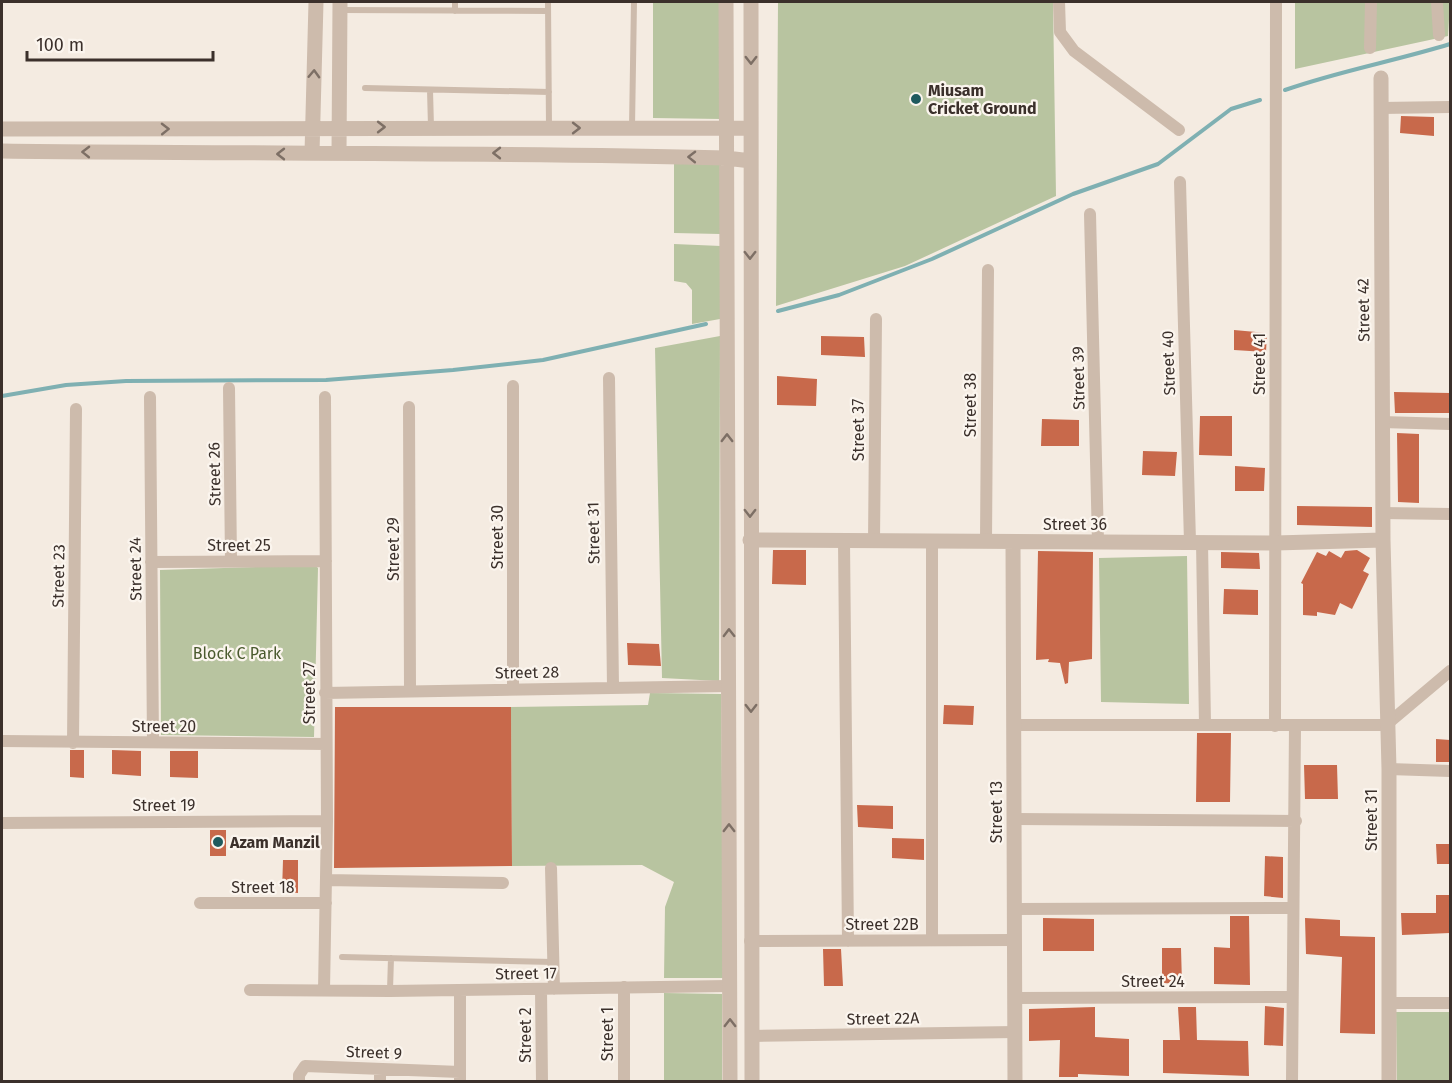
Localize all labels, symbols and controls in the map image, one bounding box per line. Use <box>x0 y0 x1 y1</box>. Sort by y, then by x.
scale bar <box>27 24 213 62</box>
text: 100 m <box>36 34 84 56</box>
one-way arrow <box>745 55 757 64</box>
one-way arrow <box>308 70 321 79</box>
place label: Miusam Cricket Ground <box>928 81 1037 118</box>
marker: Miusam Cricket Ground <box>909 92 923 106</box>
one-way arrow <box>376 121 385 133</box>
one-way arrow <box>571 122 580 134</box>
one-way arrow <box>160 123 169 135</box>
one-way arrow <box>82 146 91 158</box>
one-way arrow <box>493 147 502 159</box>
one-way arrow <box>277 148 286 160</box>
one-way arrow <box>688 151 697 163</box>
one-way arrow <box>744 250 756 259</box>
street label: Street 42 <box>1353 278 1374 342</box>
street label: Street 40 <box>1158 330 1179 396</box>
street label: Street 41 <box>1250 333 1269 395</box>
street label: Street 39 <box>1068 346 1089 410</box>
street label: Street 38 <box>961 373 980 437</box>
street label: Street 37 <box>849 399 868 461</box>
one-way arrow <box>721 434 733 443</box>
street label: Street 26 <box>204 442 225 506</box>
street label: Street 31 <box>583 502 604 564</box>
street label: Street 30 <box>488 505 507 569</box>
one-way arrow <box>744 508 756 517</box>
street label: Street 36 <box>1043 515 1107 534</box>
street label: Street 29 <box>384 517 403 581</box>
street label: Street 25 <box>207 536 271 555</box>
street label: Street 24 <box>125 537 146 601</box>
street label: Street 23 <box>48 544 69 608</box>
one-way arrow <box>723 629 735 638</box>
park label: Block C Park <box>193 644 282 663</box>
street label: Street 27 <box>300 662 319 724</box>
street label: Street 28 <box>495 662 560 683</box>
one-way arrow <box>745 703 757 712</box>
street label: Street 20 <box>132 717 196 736</box>
street label: Street 13 <box>987 781 1006 843</box>
street label: Street 31 <box>1362 789 1381 851</box>
street label: Street 19 <box>133 796 195 815</box>
one-way arrow <box>723 824 735 833</box>
place label: Azam Manzil <box>229 833 320 852</box>
marker: Azam Manzil <box>211 835 225 849</box>
street label: Street 18 <box>231 878 295 897</box>
street label: Street 22B <box>845 915 919 934</box>
street label: Street 17 <box>495 963 557 984</box>
street label: Street 24 <box>1121 972 1185 991</box>
street label: Street 2 <box>516 1007 535 1063</box>
street label: Street 1 <box>598 1007 617 1061</box>
street label: Street 22A <box>847 1008 920 1029</box>
one-way arrow <box>724 1019 736 1028</box>
street label: Street 9 <box>346 1042 402 1063</box>

